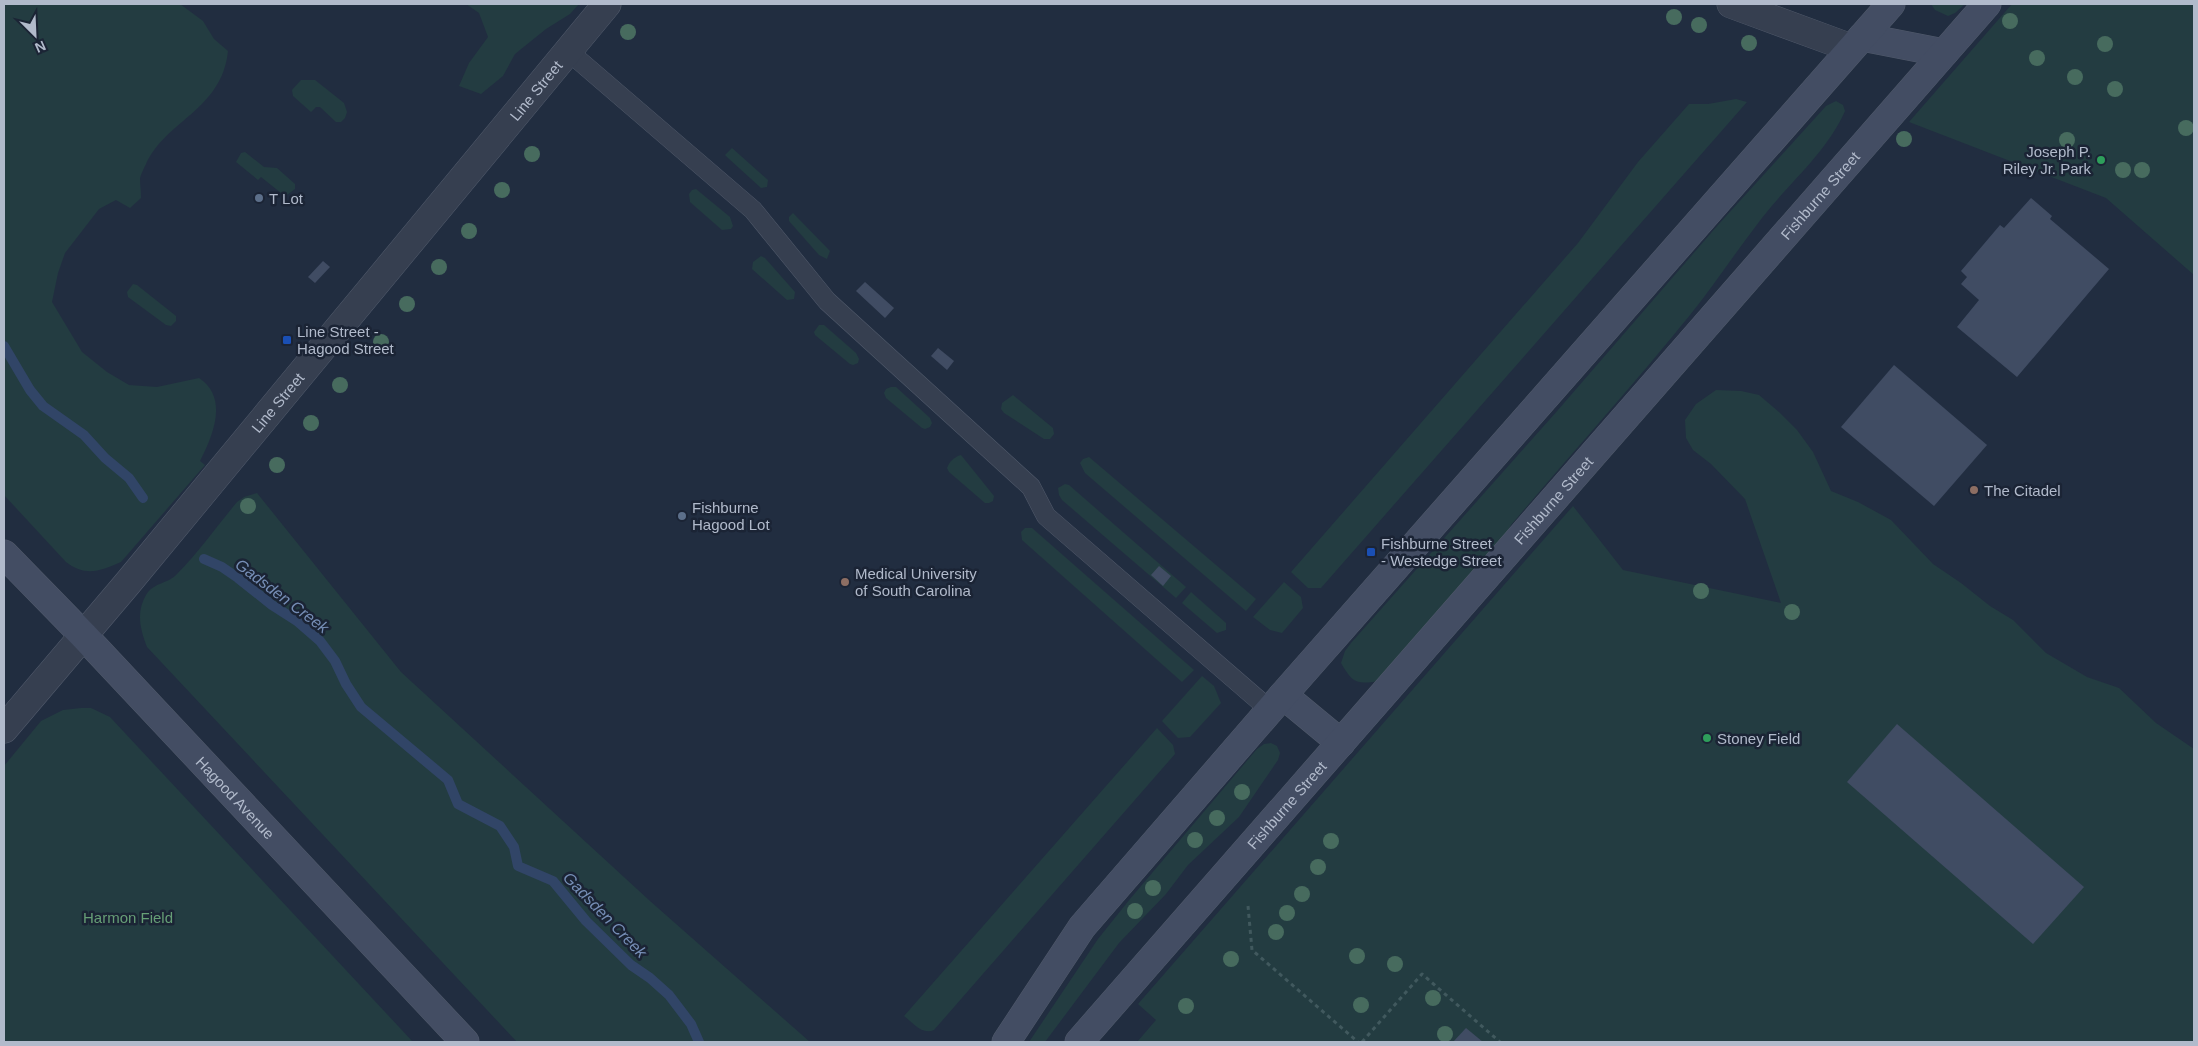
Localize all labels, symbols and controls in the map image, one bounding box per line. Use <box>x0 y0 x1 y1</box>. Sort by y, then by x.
north arrow <box>10 10 60 60</box>
text: N <box>32 38 48 56</box>
street label: Line Street <box>506 56 566 124</box>
place label: Joseph P. Riley Jr. Park <box>2003 143 2091 177</box>
street label: Fishburne Street <box>1777 147 1863 243</box>
marker: Joseph P. Riley Jr. Park <box>2095 154 2107 166</box>
place label: T Lot <box>269 190 304 207</box>
marker: T Lot <box>253 192 265 204</box>
place label: Line Street - Hagood Street <box>297 323 395 357</box>
marker: Line Street - Hagood Street <box>281 334 293 346</box>
street label: Line Street <box>248 368 308 436</box>
street label: Fishburne Street <box>1510 452 1597 547</box>
place label: The Citadel <box>1984 482 2061 499</box>
marker: The Citadel <box>1968 484 1980 496</box>
place label: Fishburne Hagood Lot <box>692 499 770 533</box>
marker: Fishburne Hagood Lot <box>676 510 688 522</box>
place label: Fishburne Street - Westedge Street <box>1381 535 1502 569</box>
marker: Fishburne Street - Westedge Street <box>1365 546 1377 558</box>
water label: Gadsden Creek <box>232 555 333 637</box>
place label: Medical University of South Carolina <box>855 565 977 599</box>
marker: Medical University of South Carolina <box>839 576 851 588</box>
place label: Stoney Field <box>1717 730 1800 747</box>
marker: Stoney Field <box>1701 732 1713 744</box>
street label: Hagood Avenue <box>193 753 278 842</box>
street label: Fishburne Street <box>1243 757 1330 852</box>
water label: Gadsden Creek <box>560 869 651 962</box>
park label: Harmon Field <box>83 909 173 926</box>

